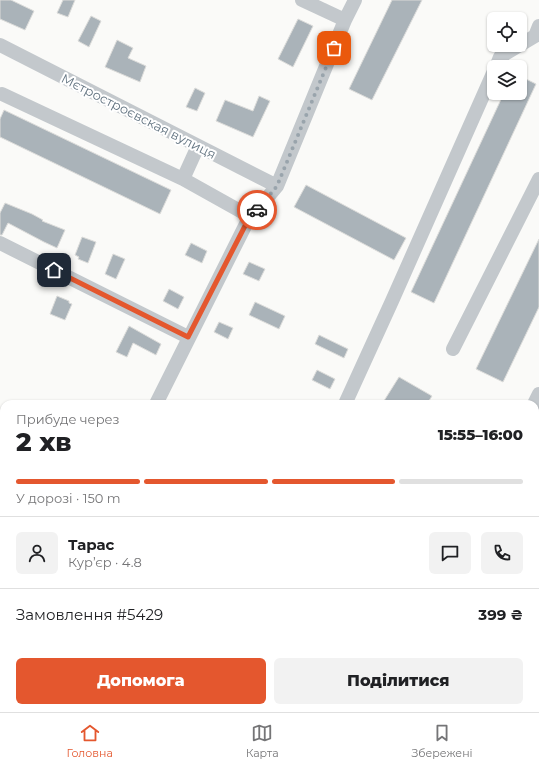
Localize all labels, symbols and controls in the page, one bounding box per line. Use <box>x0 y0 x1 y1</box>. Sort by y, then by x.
map controls <box>487 12 527 100</box>
button: locate <box>487 12 527 52</box>
pin <box>317 31 351 65</box>
icon: bag <box>323 37 345 59</box>
button: layers <box>487 60 527 100</box>
street label: Мєтростроєвская вулиця <box>59 70 219 162</box>
courier <box>237 190 277 230</box>
icon: car <box>246 199 268 221</box>
pin <box>37 253 71 287</box>
icon: home <box>43 259 65 281</box>
text: Прибуде через <box>16 411 120 427</box>
text: 15:55–16:00 <box>438 425 523 444</box>
text: 2 хв <box>16 426 72 458</box>
text: У дорозі · 150 m <box>16 490 121 506</box>
button: person <box>16 532 58 574</box>
button: chat <box>429 532 471 574</box>
button: phone <box>481 532 523 574</box>
text: Тарас <box>68 535 114 554</box>
text: Кур’єр · 4.8 <box>68 554 142 570</box>
text: Замовлення #5429 <box>16 605 163 624</box>
text: 399 ₴ <box>478 605 523 624</box>
button: Допомога <box>16 658 266 704</box>
button: Поділитися <box>274 658 523 704</box>
tab: Головна <box>66 722 113 760</box>
tab: Карта <box>246 722 279 760</box>
tab: Збережені <box>411 722 473 760</box>

